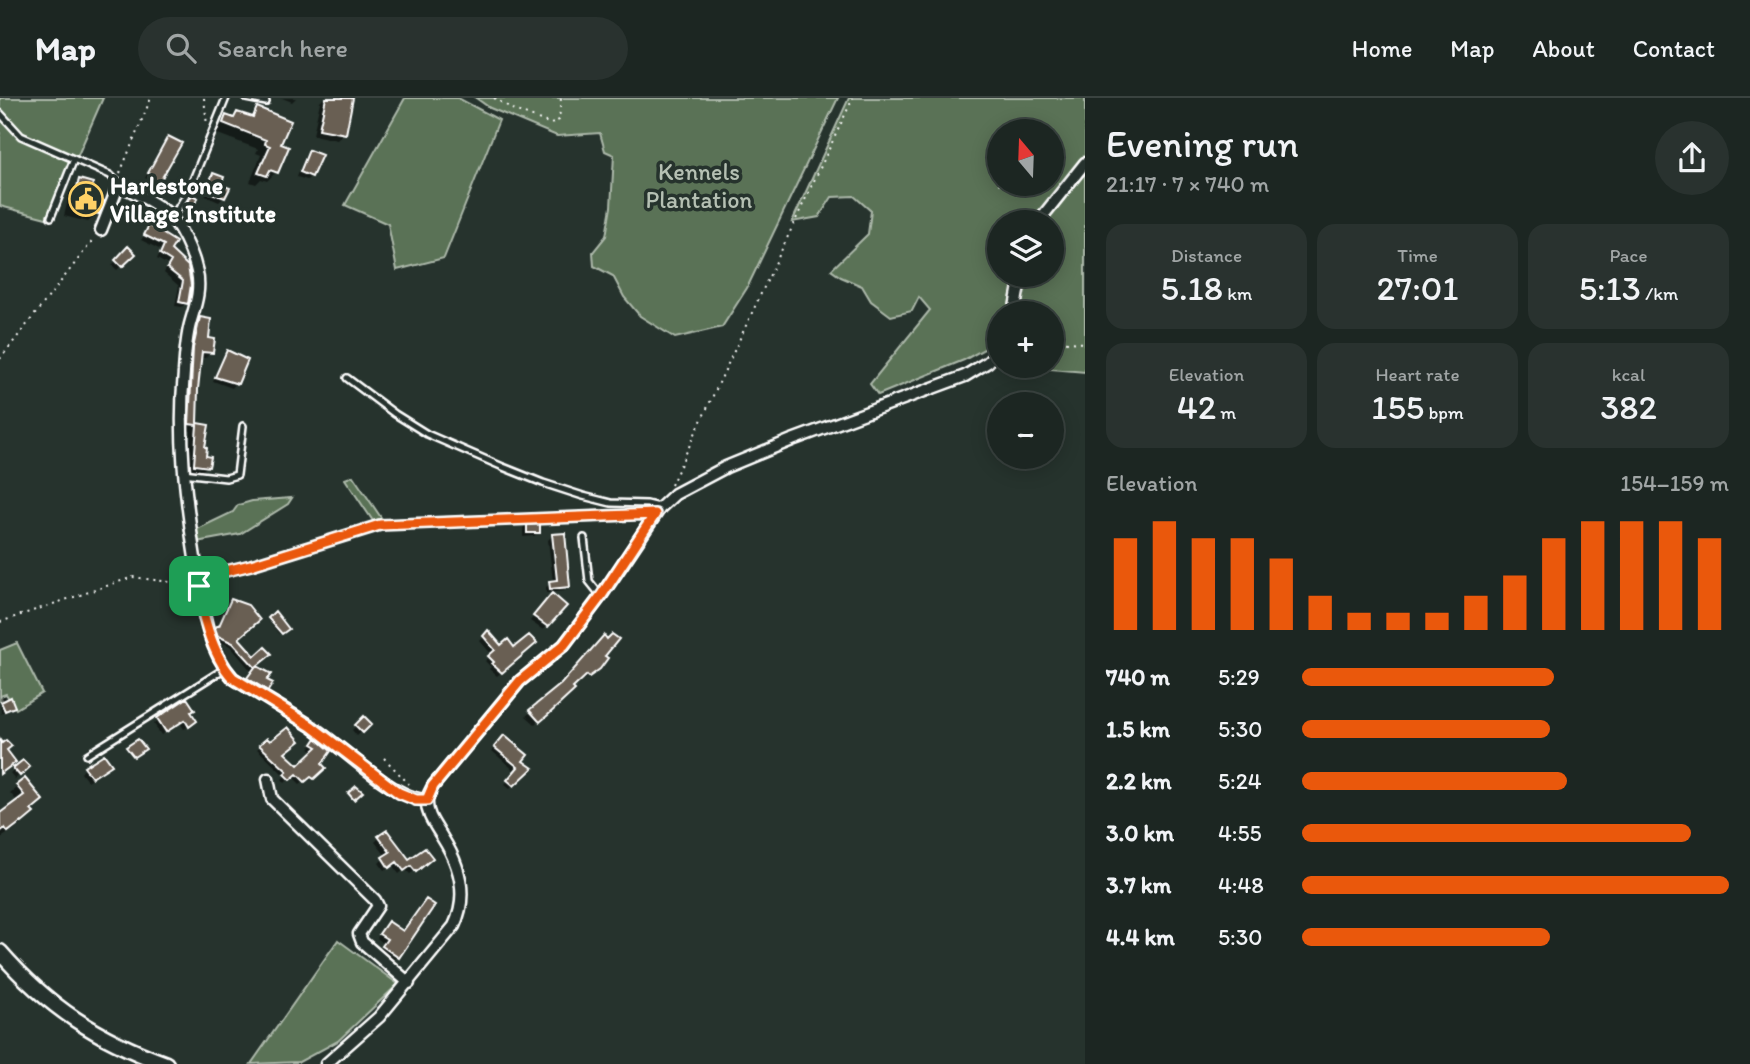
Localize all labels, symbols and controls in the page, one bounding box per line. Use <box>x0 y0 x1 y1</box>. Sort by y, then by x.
search box <box>138 17 628 80</box>
text: Map <box>35 29 96 68</box>
icon: search <box>162 29 200 67</box>
text: Search here <box>218 32 348 64</box>
text: Home <box>1352 34 1412 63</box>
text: Map <box>1450 34 1494 63</box>
text: About <box>1532 34 1595 63</box>
text: Contact <box>1633 34 1715 63</box>
north arrow <box>987 119 1064 196</box>
map controls <box>987 119 1064 469</box>
text: Evening run <box>1106 121 1299 167</box>
button: share <box>1655 121 1729 195</box>
park label: Kennels Plantation <box>646 157 753 214</box>
text: 21:17 · 7 × 740 m <box>1106 170 1269 198</box>
place label: Harlestone Village Institute <box>110 171 276 229</box>
public building icon: Harlestone Village Institute <box>67 180 105 218</box>
button: layers <box>987 210 1064 287</box>
text: Distance <box>1171 244 1242 267</box>
text: Time <box>1397 244 1438 267</box>
text: Pace <box>1609 244 1648 267</box>
text: 5.18 <box>1161 267 1223 309</box>
text: 27:01 <box>1376 267 1459 309</box>
text: 5:13 <box>1579 267 1641 309</box>
text: km <box>1223 282 1252 305</box>
text: /km <box>1641 282 1678 305</box>
button: + <box>987 301 1064 378</box>
text: Elevation <box>1169 363 1244 386</box>
text: Heart rate <box>1375 363 1460 386</box>
text: kcal <box>1612 363 1645 386</box>
text: 42 <box>1177 386 1216 428</box>
text: 155 <box>1371 386 1424 428</box>
text: 382 <box>1600 386 1657 428</box>
button: − <box>987 392 1064 469</box>
text: m <box>1216 401 1236 424</box>
text: bpm <box>1424 401 1464 424</box>
text: Elevation <box>1106 469 1197 497</box>
text: 154–159 m <box>1620 469 1729 497</box>
pin <box>169 556 229 616</box>
icon: arrive <box>180 567 218 605</box>
text: 740 m <box>1106 663 1170 691</box>
text: 5:29 <box>1218 663 1260 691</box>
text: 1.5 km <box>1106 715 1170 743</box>
text: 5:30 <box>1218 715 1262 743</box>
text: 2.2 km <box>1106 767 1171 795</box>
text: 5:24 <box>1218 767 1262 795</box>
text: 3.0 km <box>1106 819 1174 847</box>
text: 4:55 <box>1218 819 1262 847</box>
text: 3.7 km <box>1106 871 1171 899</box>
text: 4:48 <box>1218 871 1264 899</box>
text: 4.4 km <box>1106 923 1175 951</box>
text: 5:30 <box>1218 923 1262 951</box>

